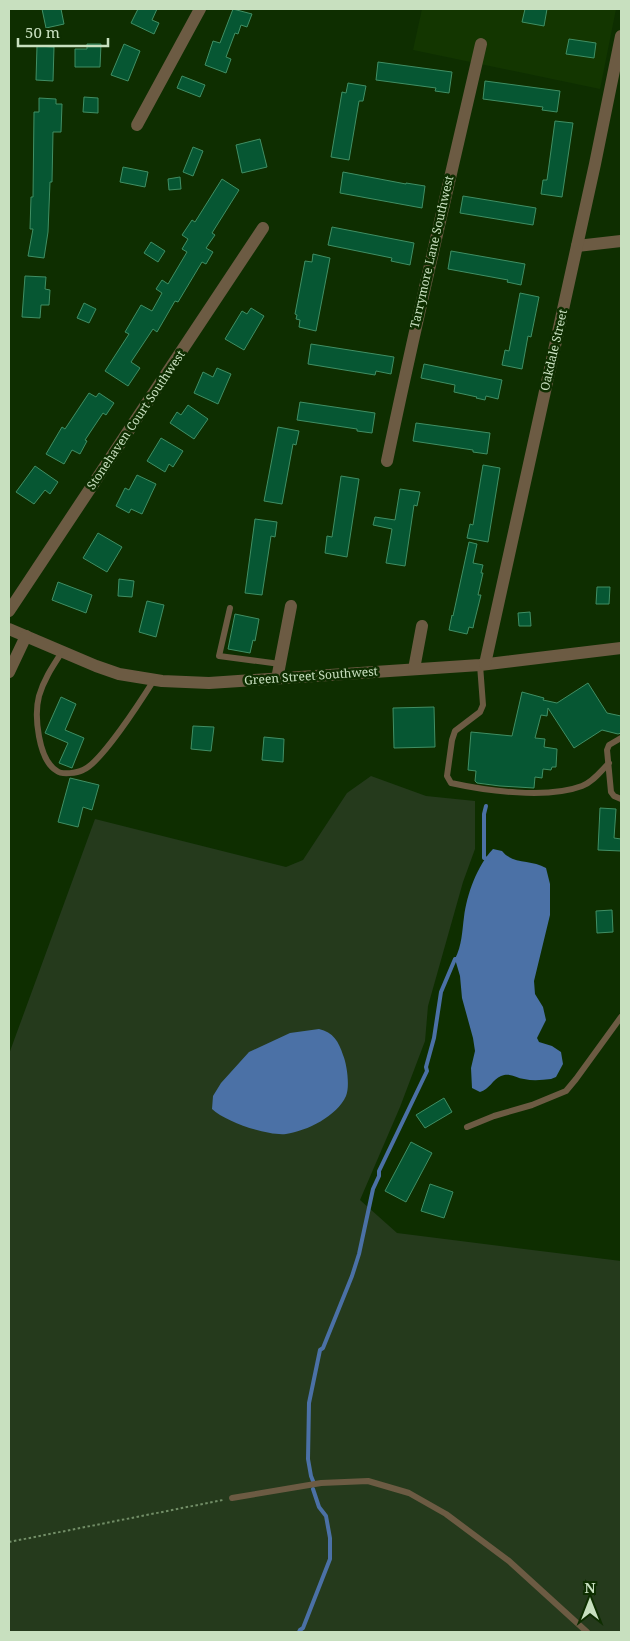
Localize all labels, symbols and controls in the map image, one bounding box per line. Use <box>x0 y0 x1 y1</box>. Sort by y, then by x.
scale bar <box>18 15 108 47</box>
text: 50 m <box>25 22 60 42</box>
street label: Tarrymore Lane Southwest <box>406 174 457 330</box>
street label: Oakdale Street <box>536 307 571 392</box>
street label: Stonehaven Court Southwest <box>82 347 189 493</box>
street label: Green Street Southwest <box>244 662 378 689</box>
north arrow <box>565 1576 615 1626</box>
text: N <box>584 1578 596 1597</box>

